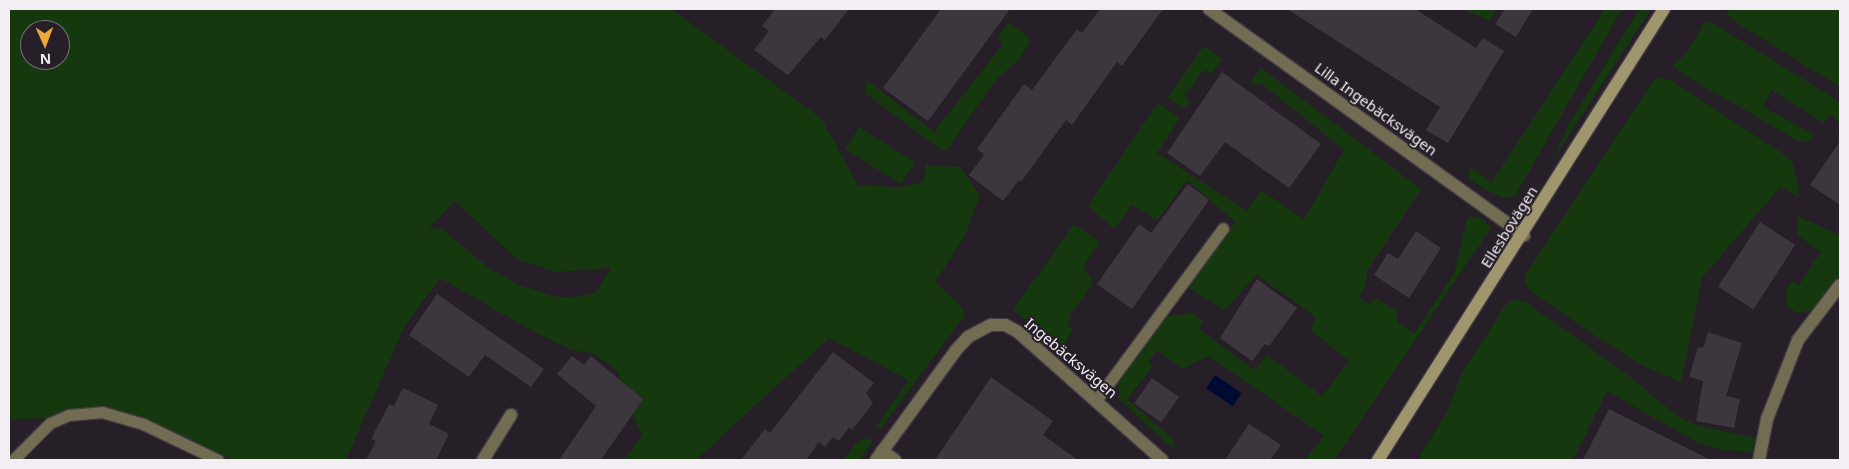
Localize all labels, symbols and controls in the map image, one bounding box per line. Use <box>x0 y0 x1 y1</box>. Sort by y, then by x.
north arrow <box>20 20 70 70</box>
text: N <box>39 50 52 69</box>
street label: Lilla Ingebäcksvägen <box>1311 59 1441 159</box>
street label: Ellesbovägen <box>1477 183 1541 271</box>
street label: Ingebäcksvägen <box>1021 314 1121 402</box>

